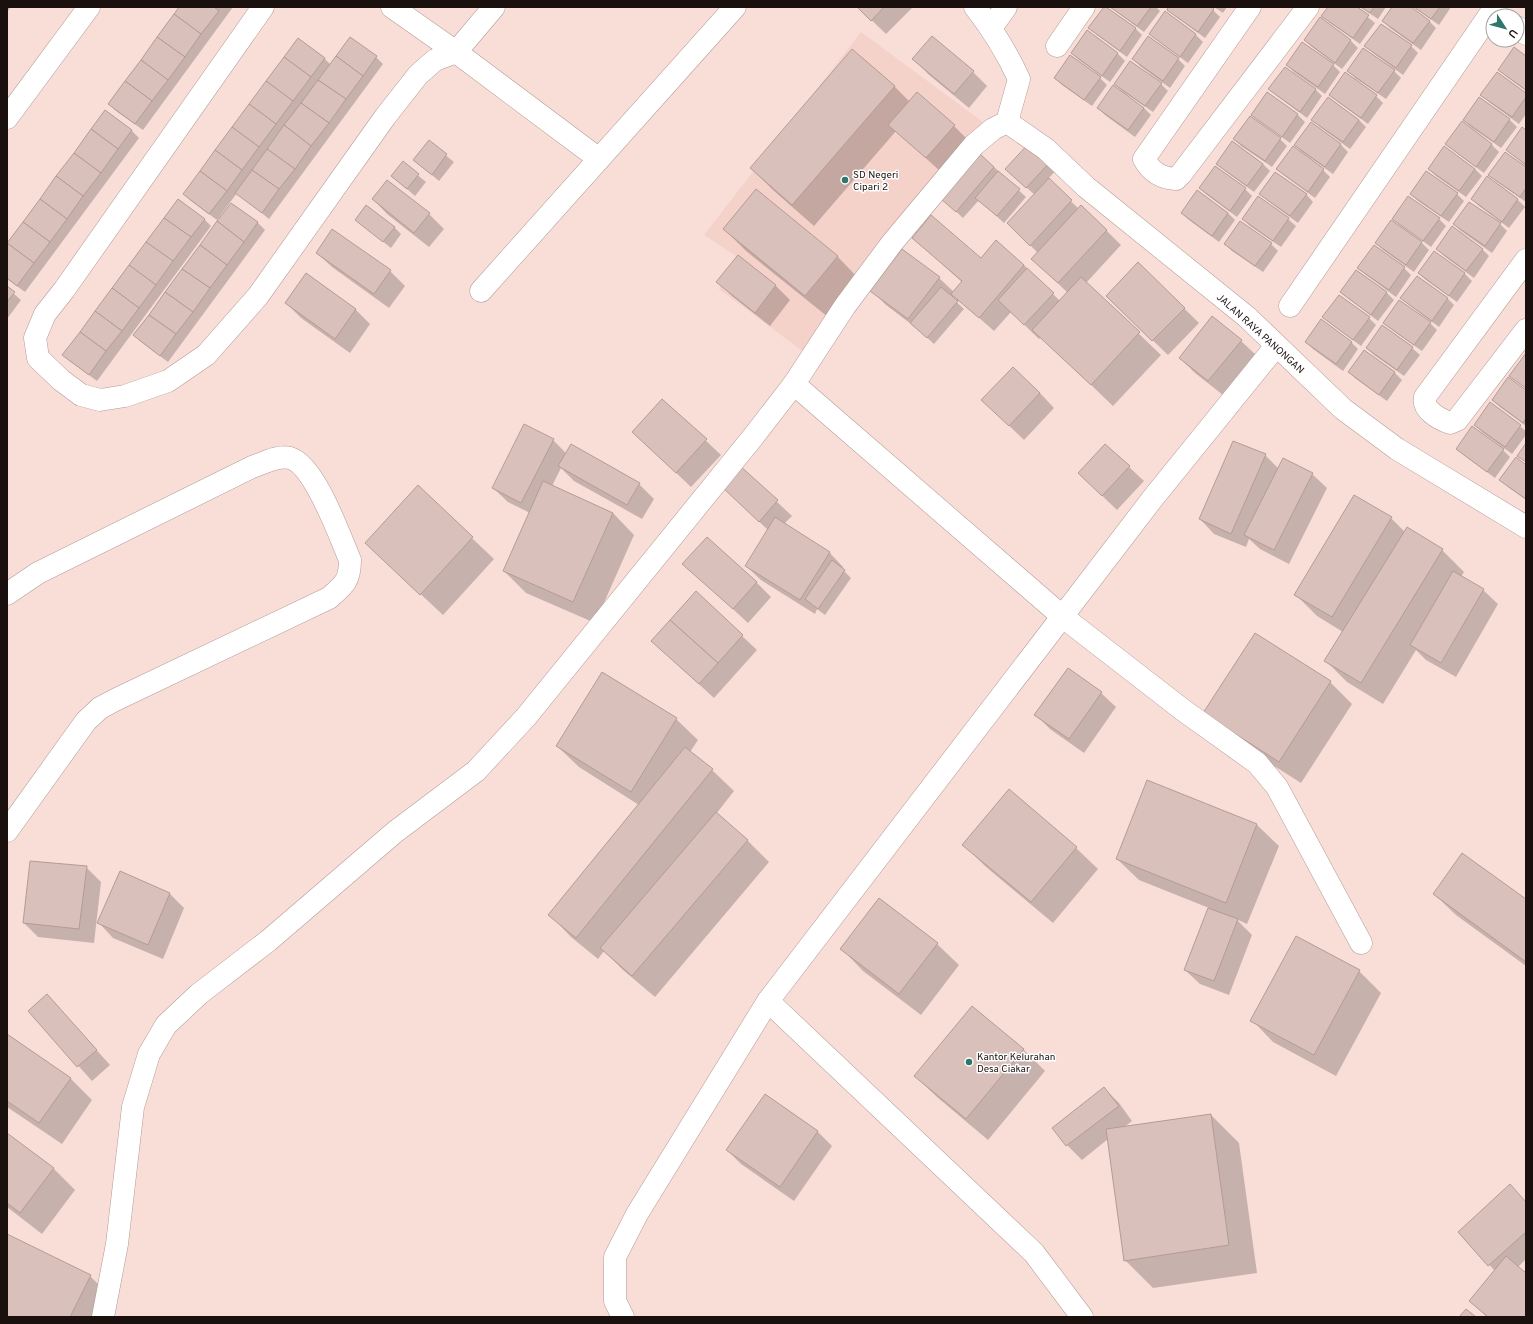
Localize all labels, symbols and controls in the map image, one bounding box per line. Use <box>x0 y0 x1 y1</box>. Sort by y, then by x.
north arrow <box>1485 8 1525 48</box>
text: U <box>1504 26 1520 41</box>
place label: SD Negeri Cipari 2 <box>853 169 898 194</box>
marker: SD Negeri Cipari 2 <box>840 175 850 185</box>
street label: JALAN RAYA PANONGAN <box>1213 291 1307 377</box>
place label: Kantor Kelurahan Desa Ciakar <box>977 1051 1055 1076</box>
marker: Kantor Kelurahan Desa Ciakar <box>964 1057 974 1067</box>

